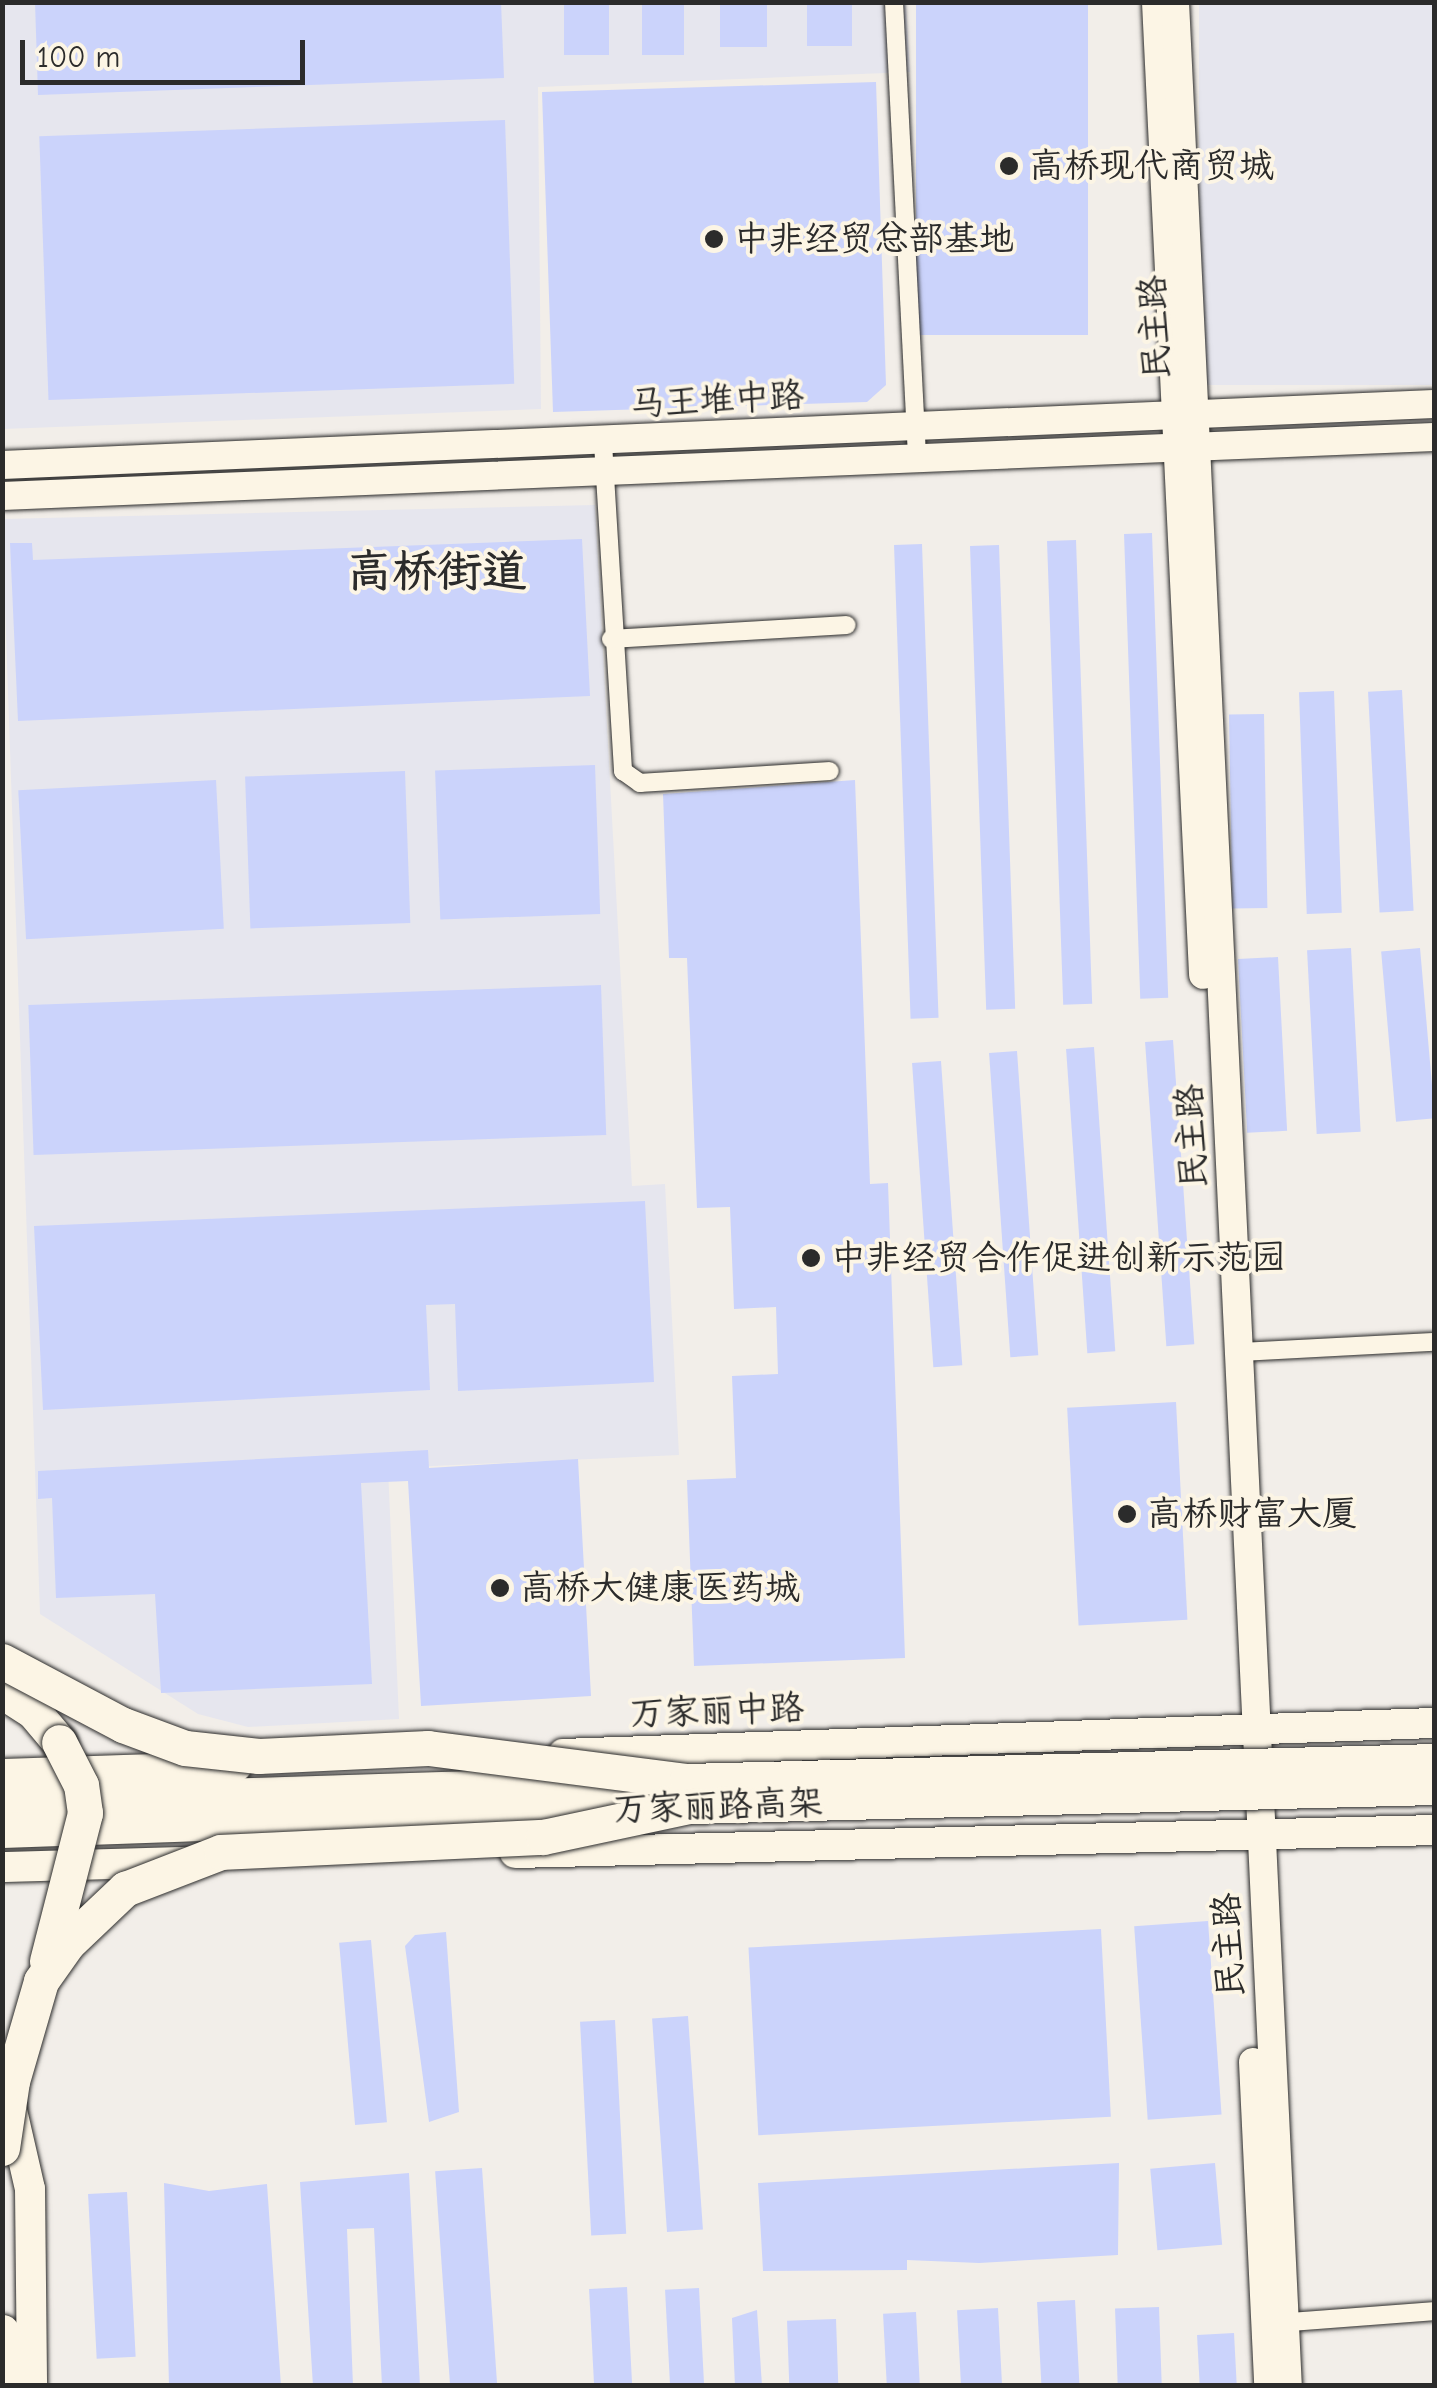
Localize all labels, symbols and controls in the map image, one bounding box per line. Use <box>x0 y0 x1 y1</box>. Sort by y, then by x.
scale bar <box>25 20 310 82</box>
text: 100 m <box>37 40 120 75</box>
place label: 高桥现代商贸城 <box>1029 145 1274 187</box>
marker: 高桥现代商贸城 <box>998 155 1020 177</box>
place label: 中非经贸总部基地 <box>734 218 1014 260</box>
marker: 中非经贸总部基地 <box>703 228 725 250</box>
street label: 民主路 <box>1131 273 1179 381</box>
street label: 马王堆中路 <box>629 374 805 426</box>
district label: 高桥街道 <box>347 545 527 599</box>
street label: 民主路 <box>1168 1082 1216 1190</box>
place label: 中非经贸合作促进创新示范园 <box>831 1237 1286 1279</box>
marker: 中非经贸合作促进创新示范园 <box>800 1247 822 1269</box>
place label: 高桥财富大厦 <box>1147 1493 1357 1535</box>
marker: 高桥财富大厦 <box>1116 1503 1138 1525</box>
place label: 高桥大健康医药城 <box>520 1567 800 1609</box>
marker: 高桥大健康医药城 <box>489 1577 511 1599</box>
street label: 万家丽中路 <box>629 1687 805 1735</box>
street label: 万家丽路高架 <box>612 1781 824 1831</box>
street label: 民主路 <box>1205 1891 1253 1999</box>

